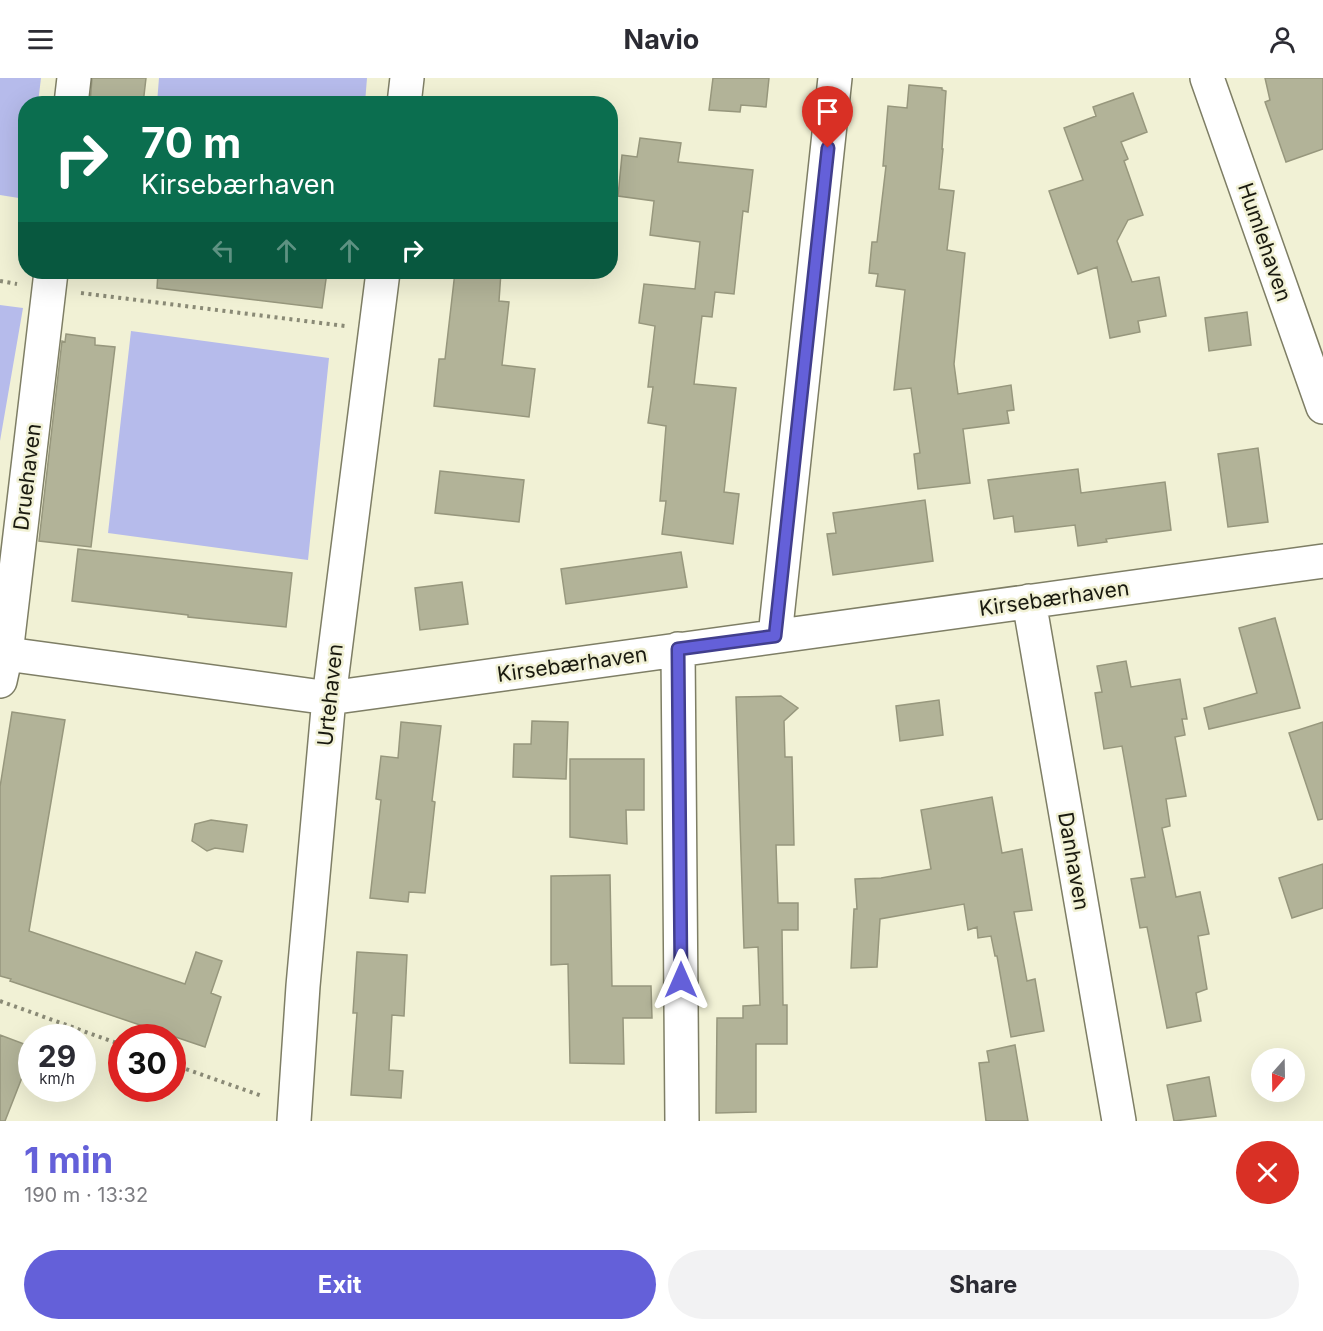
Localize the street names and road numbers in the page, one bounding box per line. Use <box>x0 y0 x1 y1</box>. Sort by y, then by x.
street label: Humlehaven <box>1233 179 1297 305</box>
street label: Druehaven <box>8 422 46 532</box>
street label: Kirsebærhaven <box>977 575 1131 621</box>
street label: Kirsebærhaven <box>495 641 649 687</box>
street label: Urtehaven <box>312 643 348 747</box>
street label: Danhaven <box>1053 810 1095 912</box>

